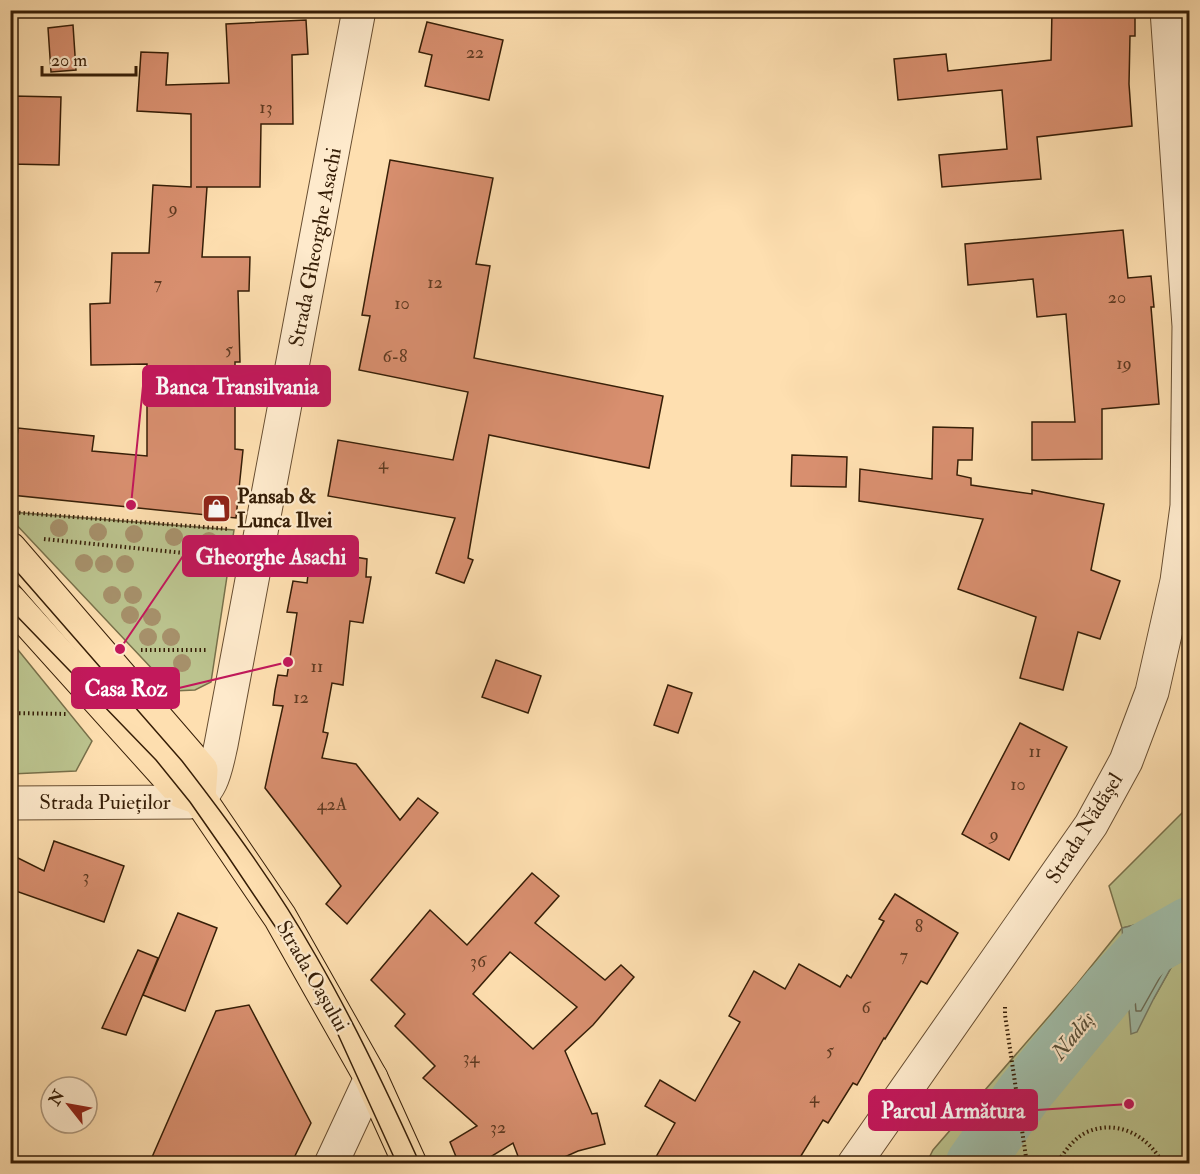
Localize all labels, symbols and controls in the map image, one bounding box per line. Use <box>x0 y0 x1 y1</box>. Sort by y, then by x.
scale bar <box>42 39 136 77</box>
house number: 22 <box>466 41 484 64</box>
text: 20 m <box>51 49 87 72</box>
house number: 13 <box>259 96 273 119</box>
street label: Strada Gheorghe Asachi <box>283 145 348 349</box>
house number: 9 <box>166 197 178 220</box>
house number: 12 <box>427 271 443 294</box>
house number: 7 <box>154 272 162 295</box>
house number: 20 <box>1108 286 1126 309</box>
house number: 10 <box>394 292 410 315</box>
house number: 5 <box>225 338 233 361</box>
house number: 6-8 <box>382 345 408 368</box>
house number: 19 <box>1116 352 1132 375</box>
callout: Banca Transilvania <box>143 366 330 406</box>
text: Banca Transilvania <box>155 373 320 401</box>
house number: 4 <box>378 452 389 475</box>
place label: Pansab & Lunca Ilvei <box>237 483 333 534</box>
shop icon: Pansab & Lunca Ilvei <box>200 492 232 524</box>
callout: Gheorghe Asachi <box>183 536 358 576</box>
text: Gheorghe Asachi <box>196 543 347 572</box>
house number: 11 <box>311 655 323 678</box>
callout: Casa Roz <box>72 668 179 708</box>
text: Casa Roz <box>84 675 168 703</box>
house number: 12 <box>293 686 309 709</box>
house number: 11 <box>1029 740 1041 763</box>
street label: Strada Nădășel <box>1040 767 1129 889</box>
house number: 10 <box>1010 773 1026 796</box>
street label: Strada Puieților <box>39 789 171 816</box>
house number: 42A <box>317 793 348 816</box>
house number: 9 <box>987 823 999 846</box>
house number: 3 <box>83 865 89 888</box>
house number: 8 <box>915 915 923 938</box>
street label: Strada Oașului <box>270 916 355 1037</box>
house number: 7 <box>900 944 908 967</box>
house number: 36 <box>470 950 487 973</box>
house number: 6 <box>861 996 871 1019</box>
water label: Nadăș <box>1044 1005 1101 1066</box>
house number: 5 <box>826 1039 834 1062</box>
house number: 34 <box>463 1046 481 1069</box>
north arrow <box>39 1075 99 1135</box>
text: N <box>44 1086 70 1110</box>
house number: 4 <box>809 1086 820 1109</box>
callout: Parcul Armătura <box>869 1090 1037 1130</box>
text: Parcul Armătura <box>881 1097 1026 1125</box>
house number: 32 <box>490 1116 506 1139</box>

